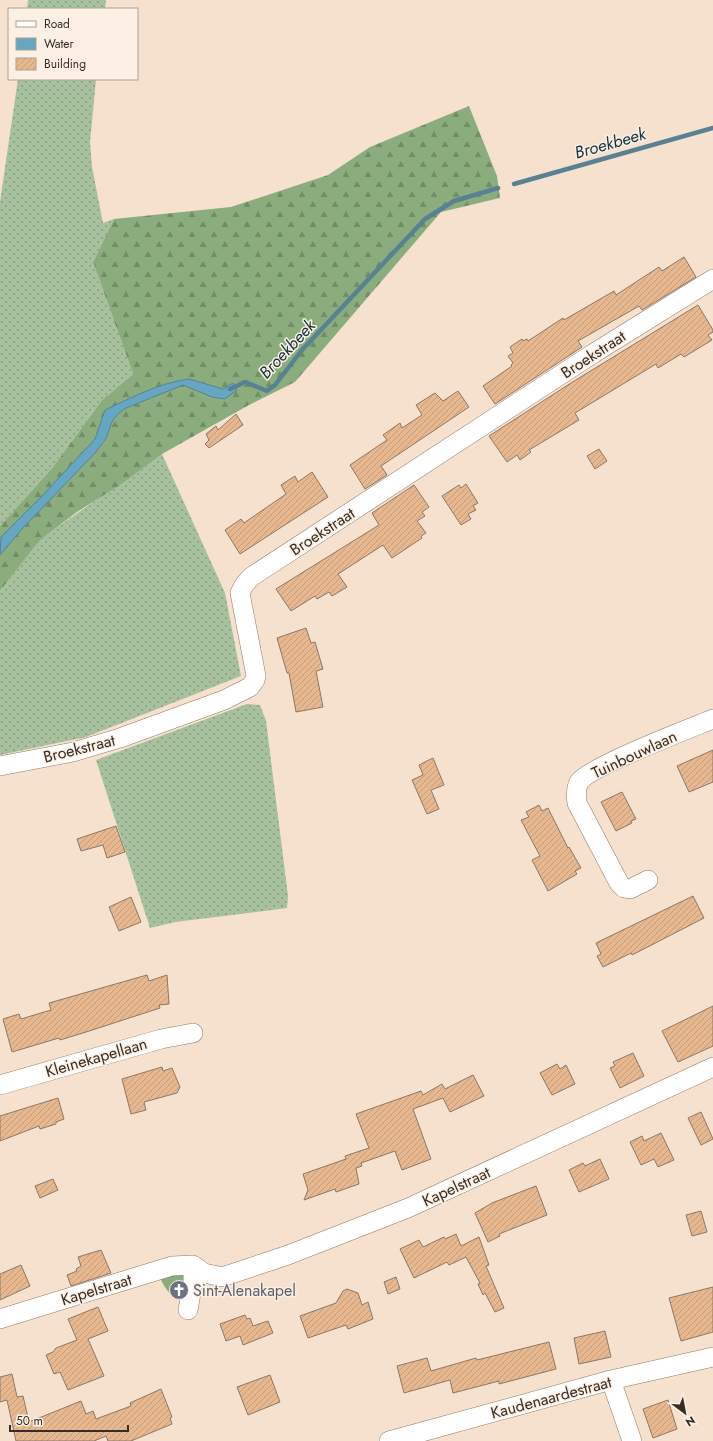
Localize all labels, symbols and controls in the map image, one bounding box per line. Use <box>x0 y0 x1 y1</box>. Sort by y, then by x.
legend <box>8 8 138 80</box>
text: Road <box>44 15 70 33</box>
text: Water <box>44 35 75 53</box>
text: Building <box>44 55 86 73</box>
water label: Broekbeek <box>572 121 649 165</box>
water label: Broekbeek <box>253 314 321 384</box>
street label: Broekstraat <box>556 325 630 384</box>
street label: Broekstraat <box>285 502 359 561</box>
street label: Tuinbouwlaan <box>588 725 681 784</box>
street label: Broekstraat <box>41 728 118 768</box>
street label: Kleinekapellaan <box>42 1032 150 1083</box>
street label: Kapelstraat <box>418 1161 494 1212</box>
street label: Kapelstraat <box>58 1268 134 1311</box>
church icon: Sint-Alenakapel <box>168 1279 190 1301</box>
place label: Sint-Alenakapel <box>193 1279 296 1302</box>
street label: Kaudenaardestraat <box>488 1370 614 1425</box>
north arrow <box>665 1393 705 1433</box>
scale bar <box>10 1407 128 1433</box>
text: 50 m <box>16 1412 43 1430</box>
text: N <box>682 1412 698 1431</box>

